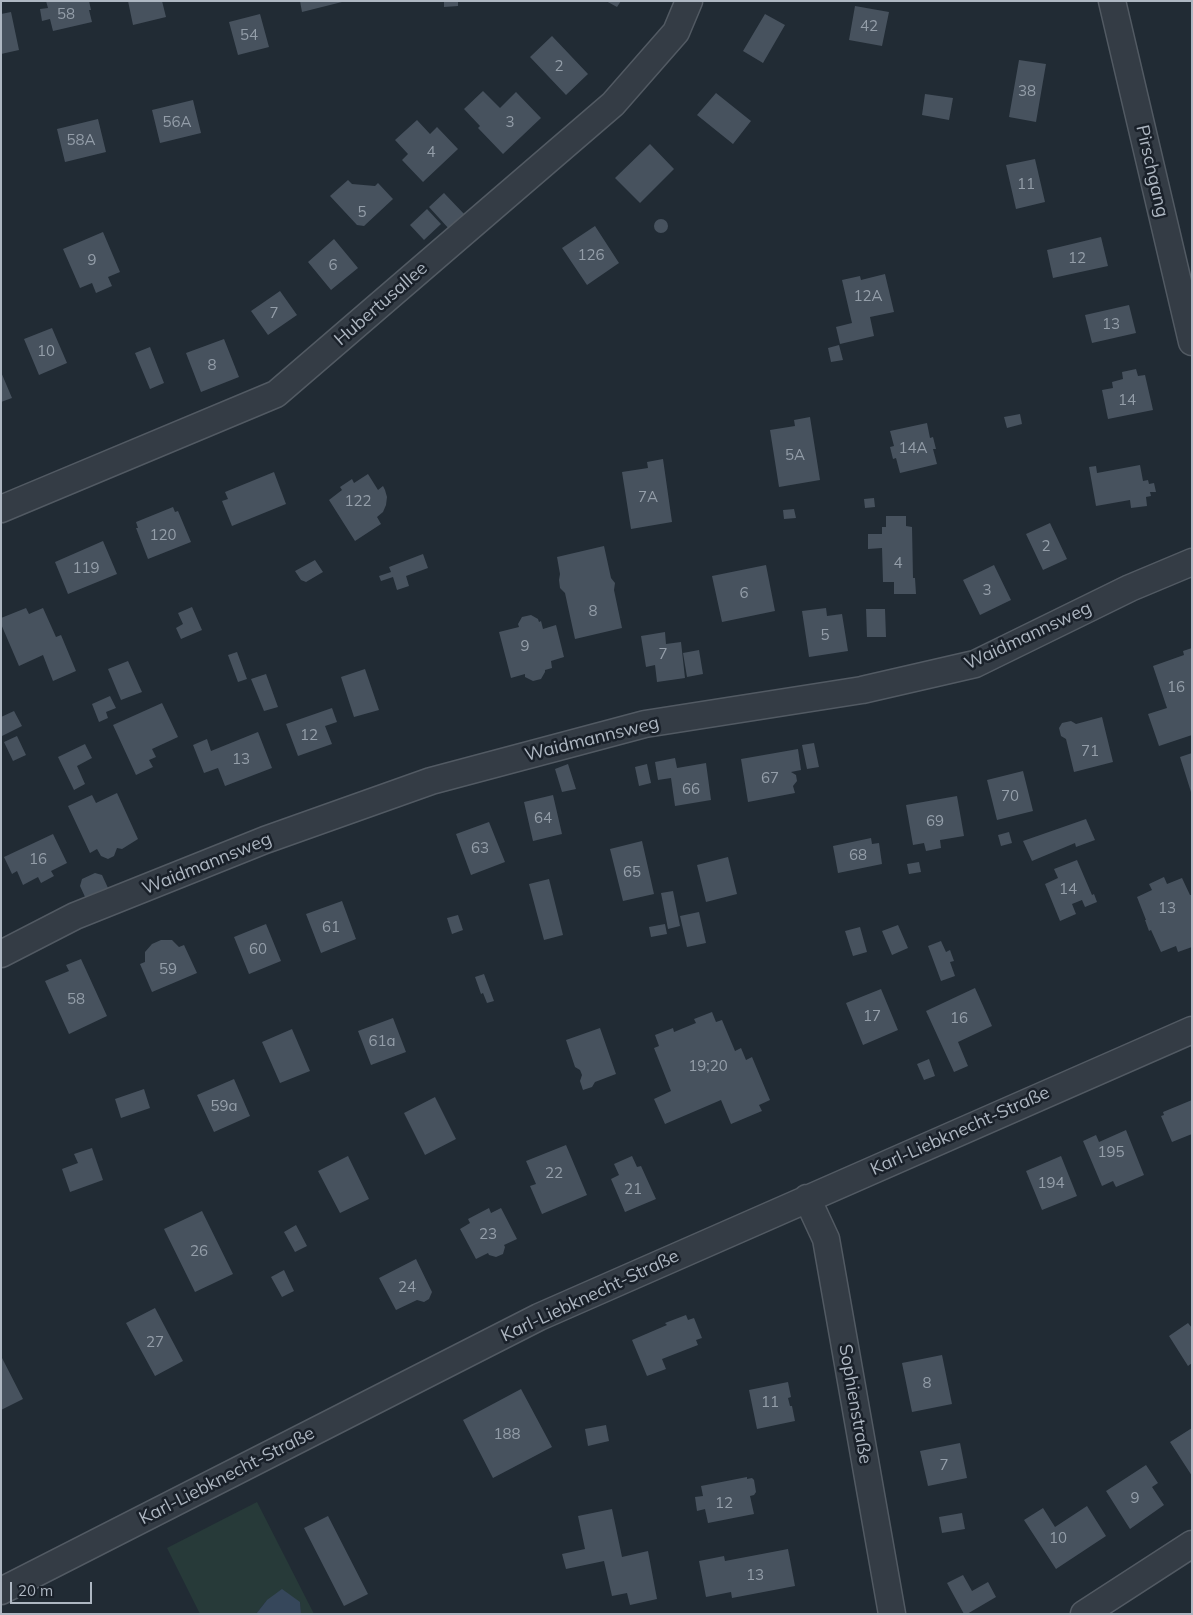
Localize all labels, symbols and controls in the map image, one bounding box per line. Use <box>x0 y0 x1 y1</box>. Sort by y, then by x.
house number: 58 <box>57 5 75 23</box>
house number: 42 <box>860 17 878 35</box>
house number: 54 <box>240 26 258 44</box>
house number: 2 <box>555 57 563 75</box>
house number: 38 <box>1018 82 1036 100</box>
house number: 56A <box>162 113 192 131</box>
house number: 3 <box>506 113 514 131</box>
street label: Pirschgang <box>1131 123 1173 219</box>
house number: 58A <box>66 131 96 149</box>
house number: 4 <box>427 143 435 161</box>
house number: 11 <box>1017 175 1035 193</box>
house number: 5 <box>358 203 366 221</box>
house number: 126 <box>578 246 604 264</box>
house number: 12 <box>1068 249 1086 267</box>
house number: 9 <box>88 251 96 269</box>
house number: 6 <box>329 256 337 274</box>
street label: Hubertusallee <box>330 258 432 350</box>
house number: 12A <box>853 287 883 305</box>
house number: 7 <box>270 304 278 322</box>
house number: 13 <box>1102 315 1120 333</box>
house number: 10 <box>37 342 55 360</box>
house number: 8 <box>208 356 216 374</box>
house number: 14 <box>1118 391 1136 409</box>
house number: 14A <box>898 439 928 457</box>
house number: 5A <box>785 446 805 464</box>
house number: 7A <box>638 488 658 506</box>
house number: 122 <box>345 492 371 510</box>
house number: 120 <box>150 526 176 544</box>
house number: 2 <box>1042 537 1050 555</box>
house number: 4 <box>894 554 902 572</box>
house number: 119 <box>73 559 99 577</box>
house number: 3 <box>983 581 991 599</box>
house number: 6 <box>740 584 748 602</box>
street label: Waidmannsweg <box>961 597 1095 675</box>
house number: 8 <box>589 602 597 620</box>
house number: 5 <box>821 626 829 644</box>
house number: 9 <box>521 637 529 655</box>
house number: 7 <box>659 645 667 663</box>
house number: 16 <box>1167 678 1185 696</box>
street label: Waidmannsweg <box>523 712 661 766</box>
house number: 12 <box>300 726 318 744</box>
house number: 71 <box>1081 742 1099 760</box>
house number: 13 <box>232 750 250 768</box>
house number: 67 <box>761 769 779 787</box>
house number: 66 <box>682 780 700 798</box>
house number: 70 <box>1001 787 1019 805</box>
house number: 64 <box>534 809 552 827</box>
house number: 69 <box>926 812 944 830</box>
street label: Waidmannsweg <box>139 828 275 900</box>
house number: 63 <box>471 839 489 857</box>
house number: 68 <box>849 846 867 864</box>
house number: 16 <box>29 850 47 868</box>
house number: 65 <box>623 863 641 881</box>
house number: 14 <box>1059 880 1077 898</box>
house number: 13 <box>1158 899 1176 917</box>
house number: 61 <box>322 918 340 936</box>
house number: 60 <box>249 940 267 958</box>
house number: 59 <box>159 960 177 978</box>
house number: 58 <box>67 990 85 1008</box>
house number: 17 <box>863 1007 881 1025</box>
house number: 16 <box>950 1009 968 1027</box>
house number: 61a <box>369 1032 395 1050</box>
house number: 19;20 <box>688 1057 728 1075</box>
street label: Karl-Liebknecht-Straße <box>867 1082 1053 1180</box>
house number: 59a <box>211 1097 237 1115</box>
house number: 195 <box>1098 1143 1124 1161</box>
house number: 22 <box>545 1164 563 1182</box>
house number: 194 <box>1038 1174 1064 1192</box>
house number: 21 <box>624 1180 642 1198</box>
house number: 23 <box>479 1225 497 1243</box>
house number: 26 <box>190 1242 208 1260</box>
street label: Karl-Liebknecht-Straße <box>498 1245 682 1347</box>
house number: 24 <box>398 1278 416 1296</box>
house number: 27 <box>146 1333 164 1351</box>
street label: Sophienstraße <box>834 1343 876 1465</box>
house number: 8 <box>923 1374 931 1392</box>
house number: 11 <box>761 1393 779 1411</box>
street label: Karl-Liebknecht-Straße <box>136 1422 318 1530</box>
house number: 188 <box>494 1425 520 1443</box>
house number: 7 <box>940 1456 948 1474</box>
house number: 9 <box>1131 1489 1139 1507</box>
house number: 12 <box>715 1494 733 1512</box>
house number: 10 <box>1049 1529 1067 1547</box>
house number: 13 <box>746 1566 764 1584</box>
scale bar <box>12 1572 95 1604</box>
text: 20 m <box>18 1581 53 1600</box>

